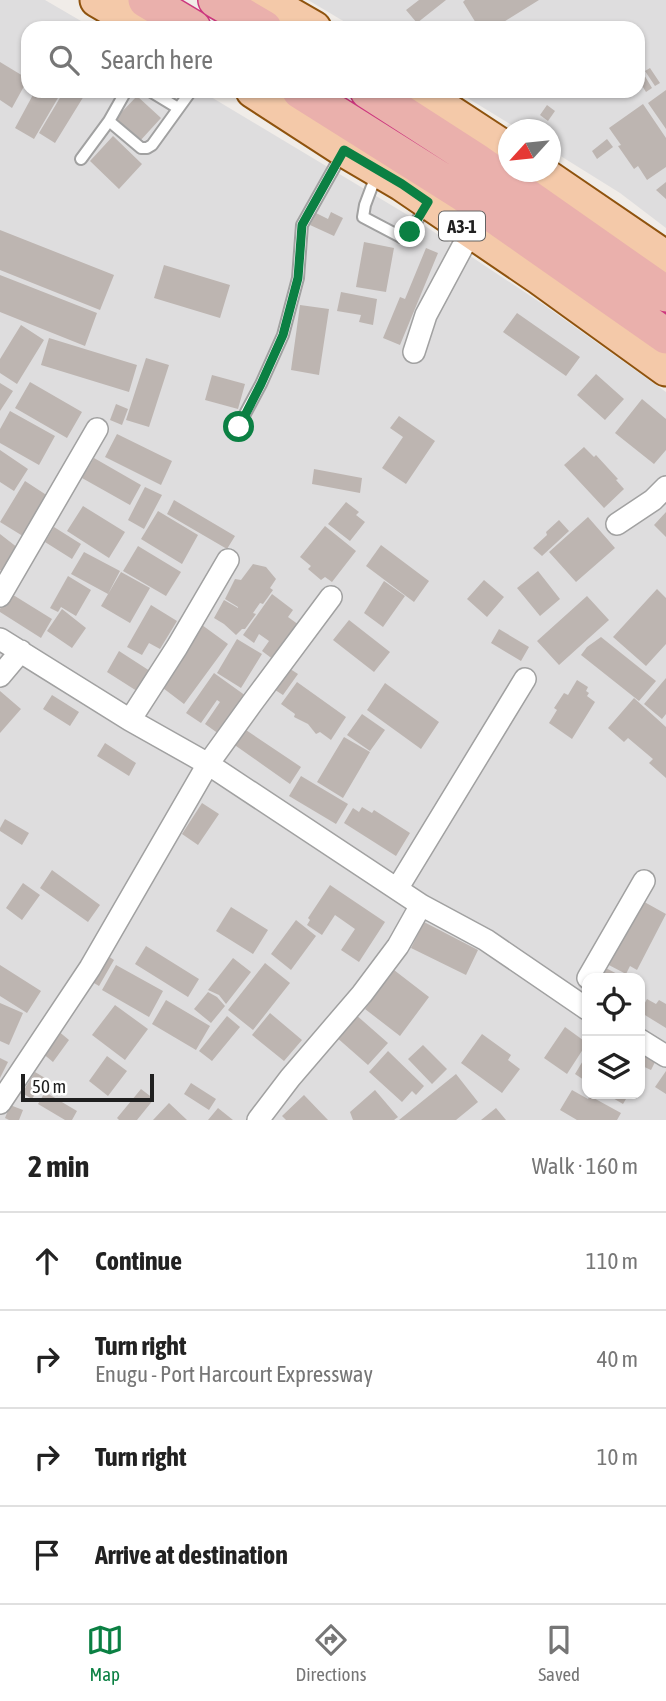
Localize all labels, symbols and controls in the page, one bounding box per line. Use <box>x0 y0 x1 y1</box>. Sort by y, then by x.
search box <box>21 21 645 98</box>
icon: search <box>45 41 83 79</box>
text: Search here <box>101 45 213 75</box>
north arrow <box>498 119 561 182</box>
road number: A3-1 <box>439 211 485 240</box>
route end <box>394 216 425 247</box>
route start <box>223 411 254 442</box>
map controls <box>582 973 645 1099</box>
button: locate <box>582 973 645 1036</box>
button: layers <box>582 1036 645 1099</box>
scale bar <box>21 1071 154 1103</box>
text: 50 m <box>32 1075 66 1097</box>
text: 2 min <box>28 1149 89 1183</box>
text: Walk · 160 m <box>532 1153 638 1179</box>
icon: ahead <box>28 1242 66 1280</box>
text: Continue <box>95 1246 182 1276</box>
text: 110 m <box>586 1248 638 1274</box>
text: Turn right <box>95 1331 186 1361</box>
icon: right <box>28 1340 66 1378</box>
text: 40 m <box>597 1346 638 1372</box>
text: Enugu - Port Harcourt Expressway <box>95 1361 373 1387</box>
icon: right <box>28 1438 66 1476</box>
text: Turn right <box>95 1442 186 1472</box>
text: 10 m <box>597 1444 638 1470</box>
icon: arrive <box>28 1536 66 1574</box>
text: Arrive at destination <box>95 1540 288 1570</box>
tab: Map <box>86 1621 124 1685</box>
tab: Directions <box>296 1621 366 1685</box>
tab: Saved <box>538 1621 580 1685</box>

